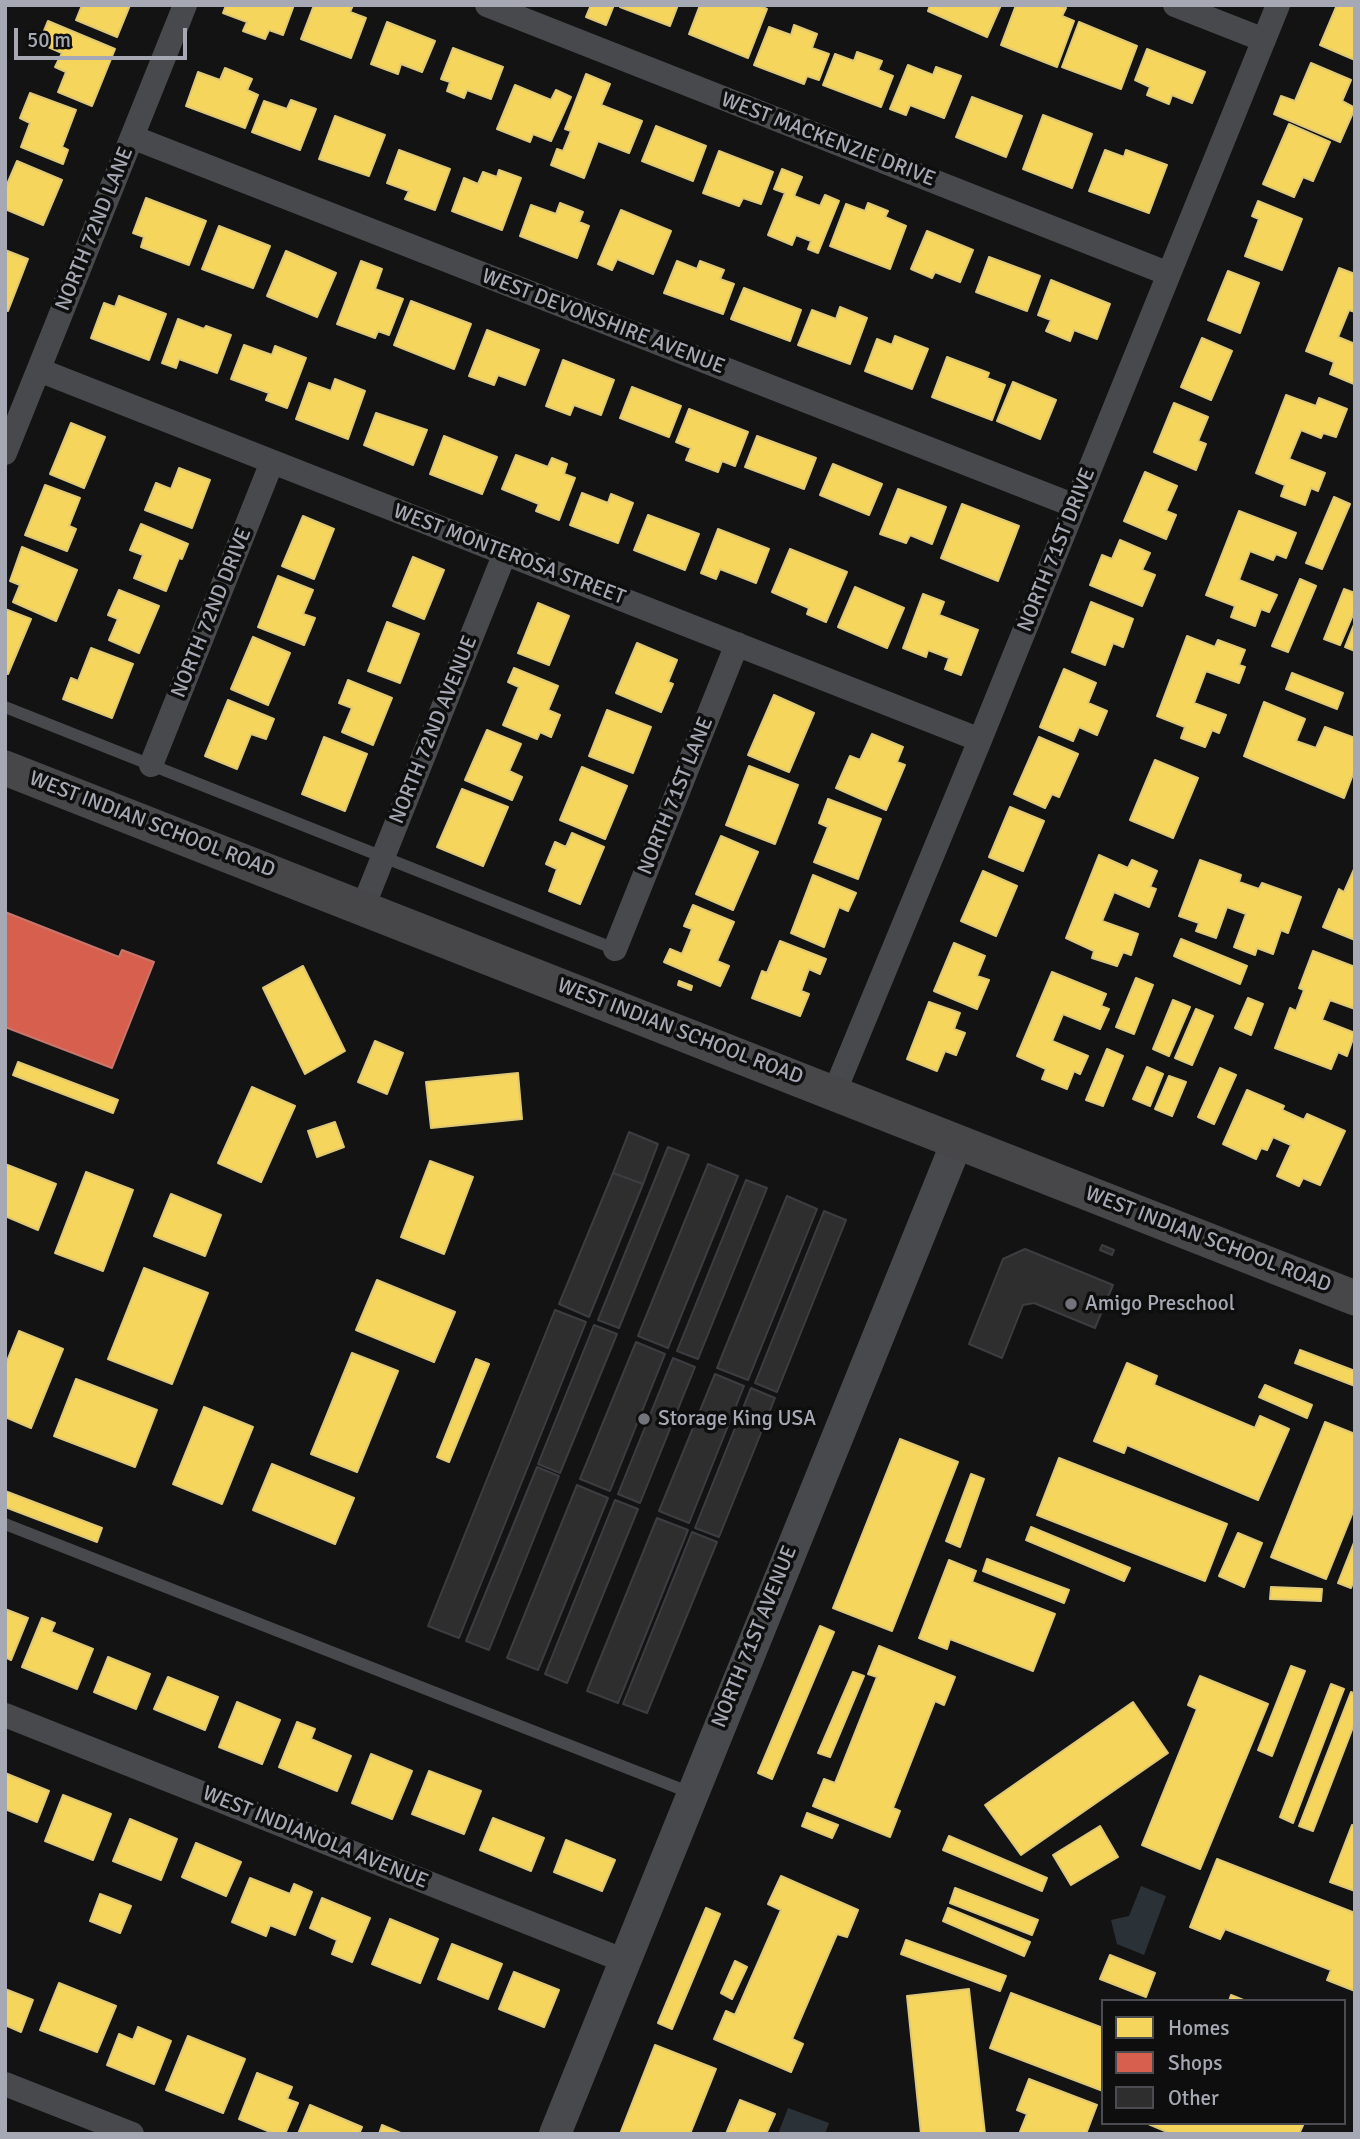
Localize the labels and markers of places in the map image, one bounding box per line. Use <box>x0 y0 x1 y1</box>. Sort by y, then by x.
place label: Amigo Preschool <box>1085 1291 1235 1317</box>
marker: Amigo Preschool <box>1063 1296 1079 1312</box>
place label: Storage King USA <box>658 1406 816 1432</box>
marker: Storage King USA <box>636 1411 652 1427</box>

